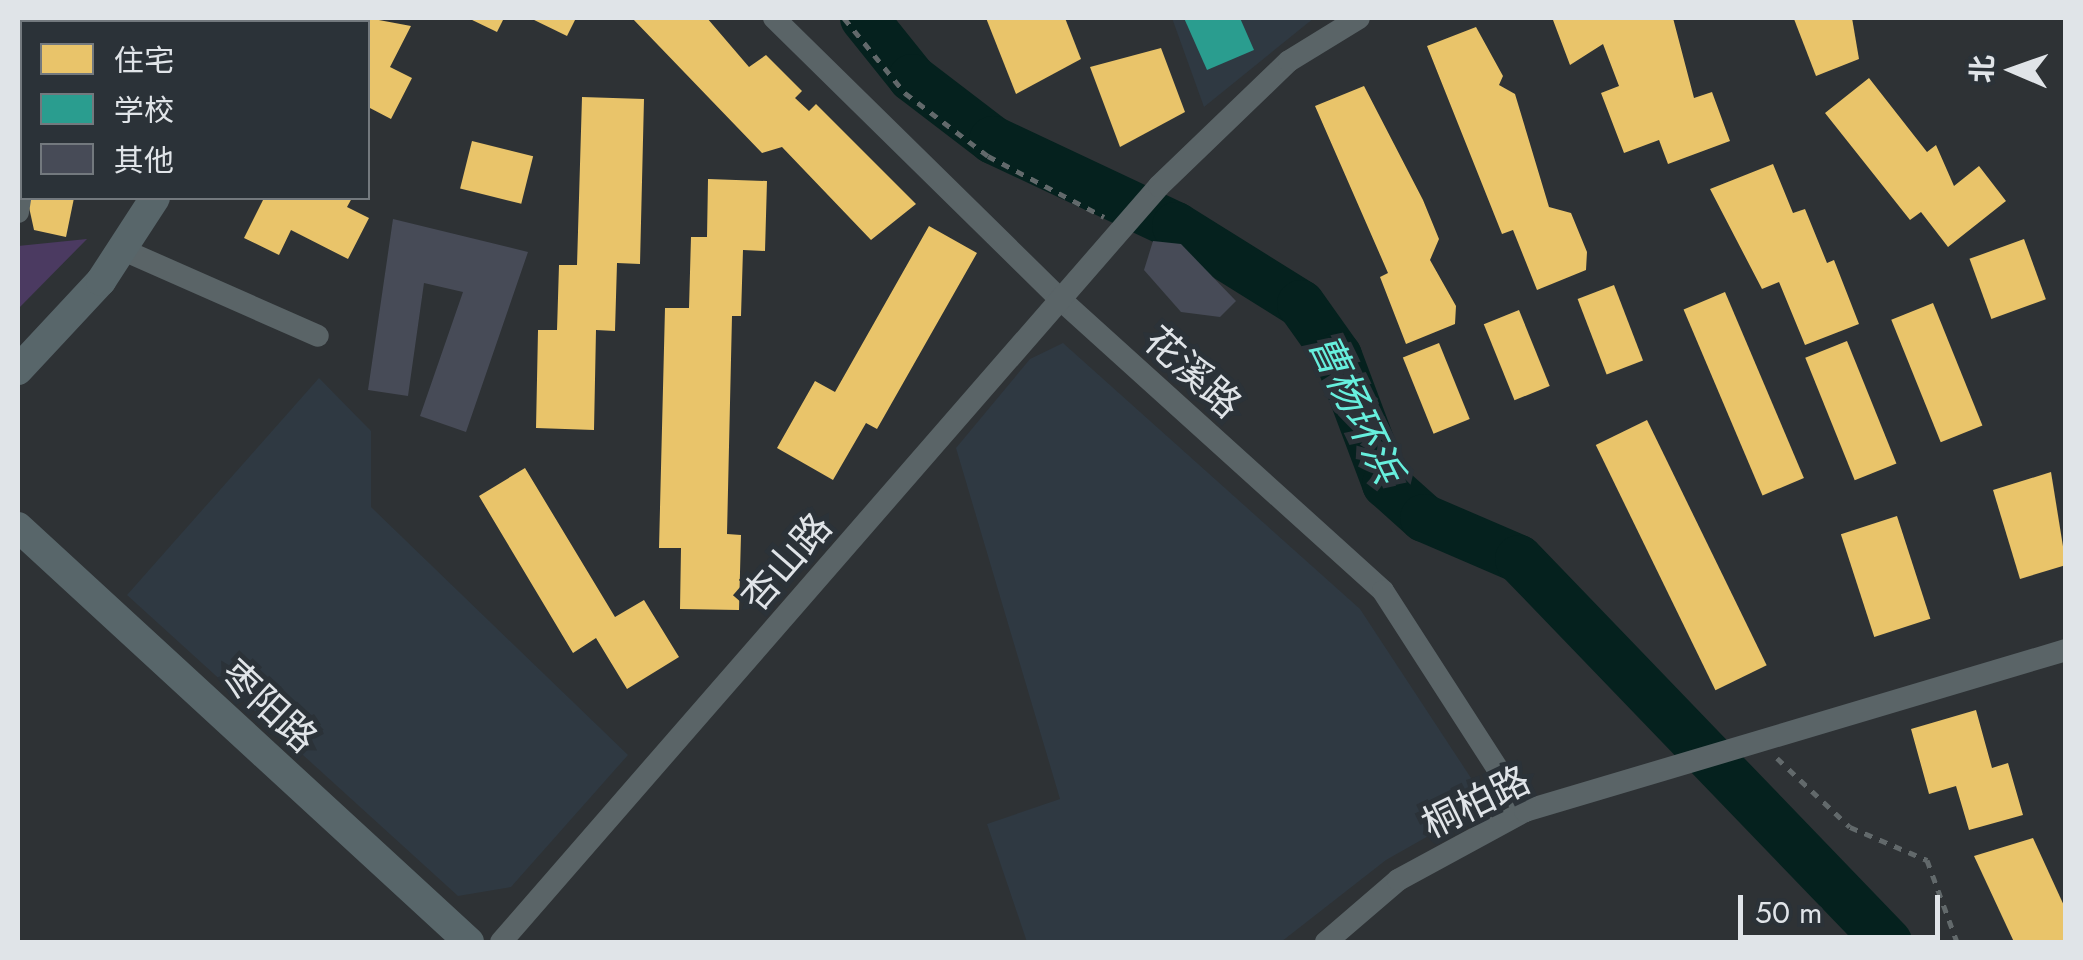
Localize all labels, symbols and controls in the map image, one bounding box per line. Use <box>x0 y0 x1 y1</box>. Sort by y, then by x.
legend <box>20 20 370 200</box>
north arrow <box>1963 20 2063 120</box>
text: 住宅 <box>114 39 174 82</box>
text: 北 <box>1962 54 2003 84</box>
text: 学校 <box>114 89 174 132</box>
text: 其他 <box>114 139 174 182</box>
street label: 花溪路 <box>1135 317 1251 427</box>
water label: 曹杨环浜 <box>1299 326 1413 490</box>
street label: 杏山路 <box>731 504 841 620</box>
street label: 枣阳路 <box>212 650 326 762</box>
street label: 桐柏路 <box>1415 757 1537 847</box>
scale bar <box>1743 875 1946 937</box>
text: 50 m <box>1755 891 1822 934</box>

